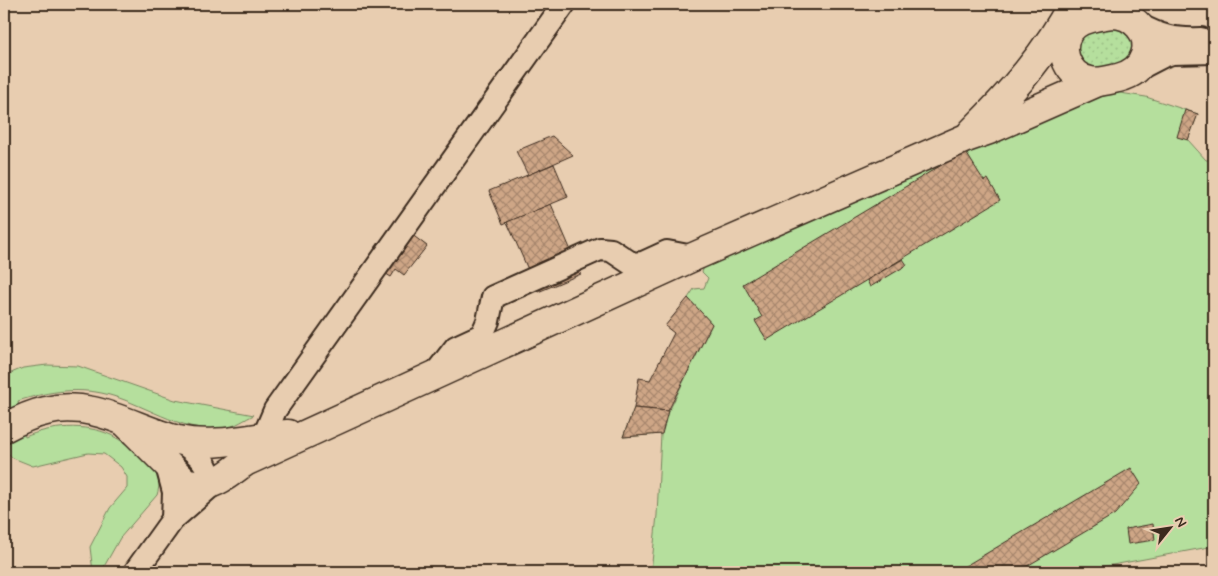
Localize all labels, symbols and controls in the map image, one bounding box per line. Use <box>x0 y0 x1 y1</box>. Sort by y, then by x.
north arrow <box>1146 504 1196 554</box>
text: N <box>1170 513 1191 531</box>

